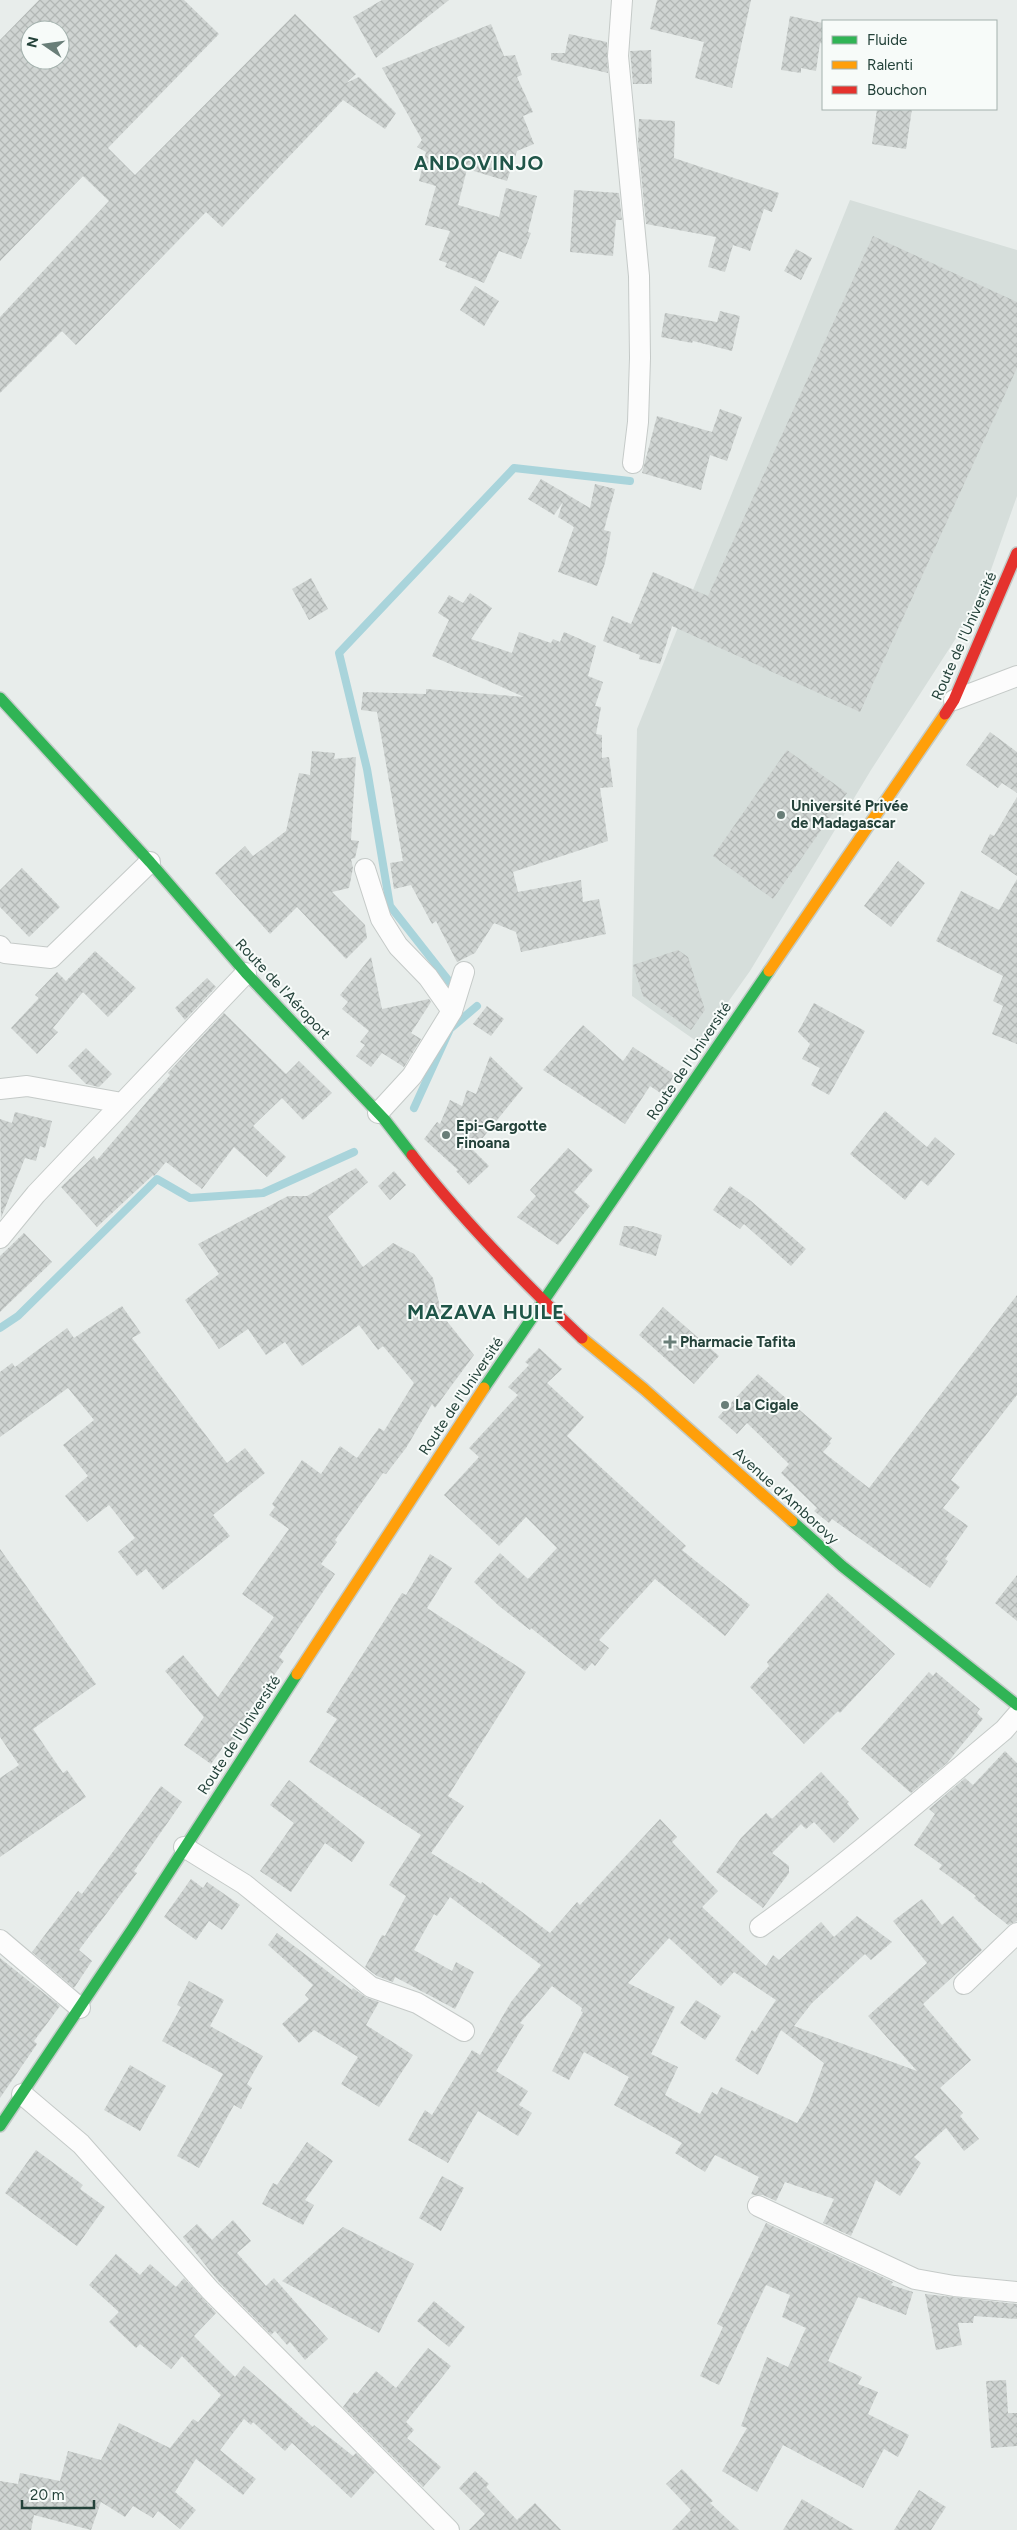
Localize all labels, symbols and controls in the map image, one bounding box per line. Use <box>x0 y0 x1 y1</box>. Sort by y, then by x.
north arrow <box>20 20 70 70</box>
legend <box>822 20 997 110</box>
text: Fluide <box>867 31 907 49</box>
text: N <box>23 35 42 49</box>
text: Ralenti <box>867 56 913 74</box>
text: Bouchon <box>867 81 927 99</box>
district label: ANDOVINJO <box>414 151 544 175</box>
street label: Route de l'Université <box>928 569 1000 703</box>
place label: Université Privée de Madagascar <box>791 797 909 832</box>
marker: Université Privée de Madagascar <box>775 809 787 821</box>
street label: Route de l'Aéroport <box>232 935 335 1043</box>
street label: Route de l'Université <box>643 999 735 1123</box>
place label: Epi-Gargotte Finoana <box>456 1117 547 1152</box>
marker: Epi-Gargotte Finoana <box>440 1129 452 1141</box>
district label: MAZAVA HUILE <box>407 1300 565 1324</box>
place label: Pharmacie Tafita <box>680 1333 796 1351</box>
street label: Route de l'Université <box>415 1334 507 1458</box>
marker: Pharmacie Tafita <box>664 1336 676 1348</box>
place label: La Cigale <box>735 1396 799 1414</box>
marker: La Cigale <box>719 1399 731 1411</box>
street label: Avenue d'Amborovy <box>729 1444 843 1548</box>
street label: Route de l'Université <box>194 1672 284 1798</box>
scale bar <box>22 2478 95 2510</box>
text: 20 m <box>30 2486 64 2504</box>

